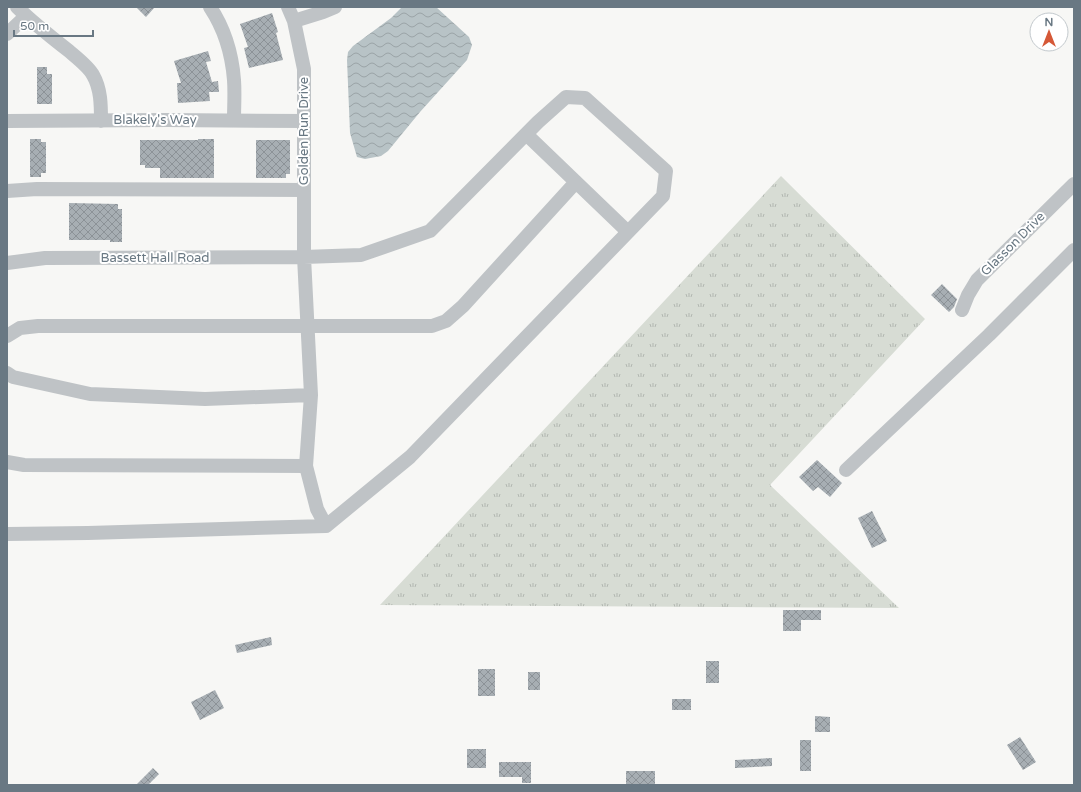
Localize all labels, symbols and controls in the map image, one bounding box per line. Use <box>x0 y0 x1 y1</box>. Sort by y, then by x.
scale bar <box>14 12 93 38</box>
north arrow <box>1029 12 1069 52</box>
text: N <box>1045 16 1053 29</box>
text: 50 m <box>20 19 49 33</box>
street label: Golden Run Drive <box>296 77 312 185</box>
street label: Blakely's Way <box>113 112 197 128</box>
street label: Glasson Drive <box>978 209 1048 279</box>
street label: Bassett Hall Road <box>100 250 210 266</box>

